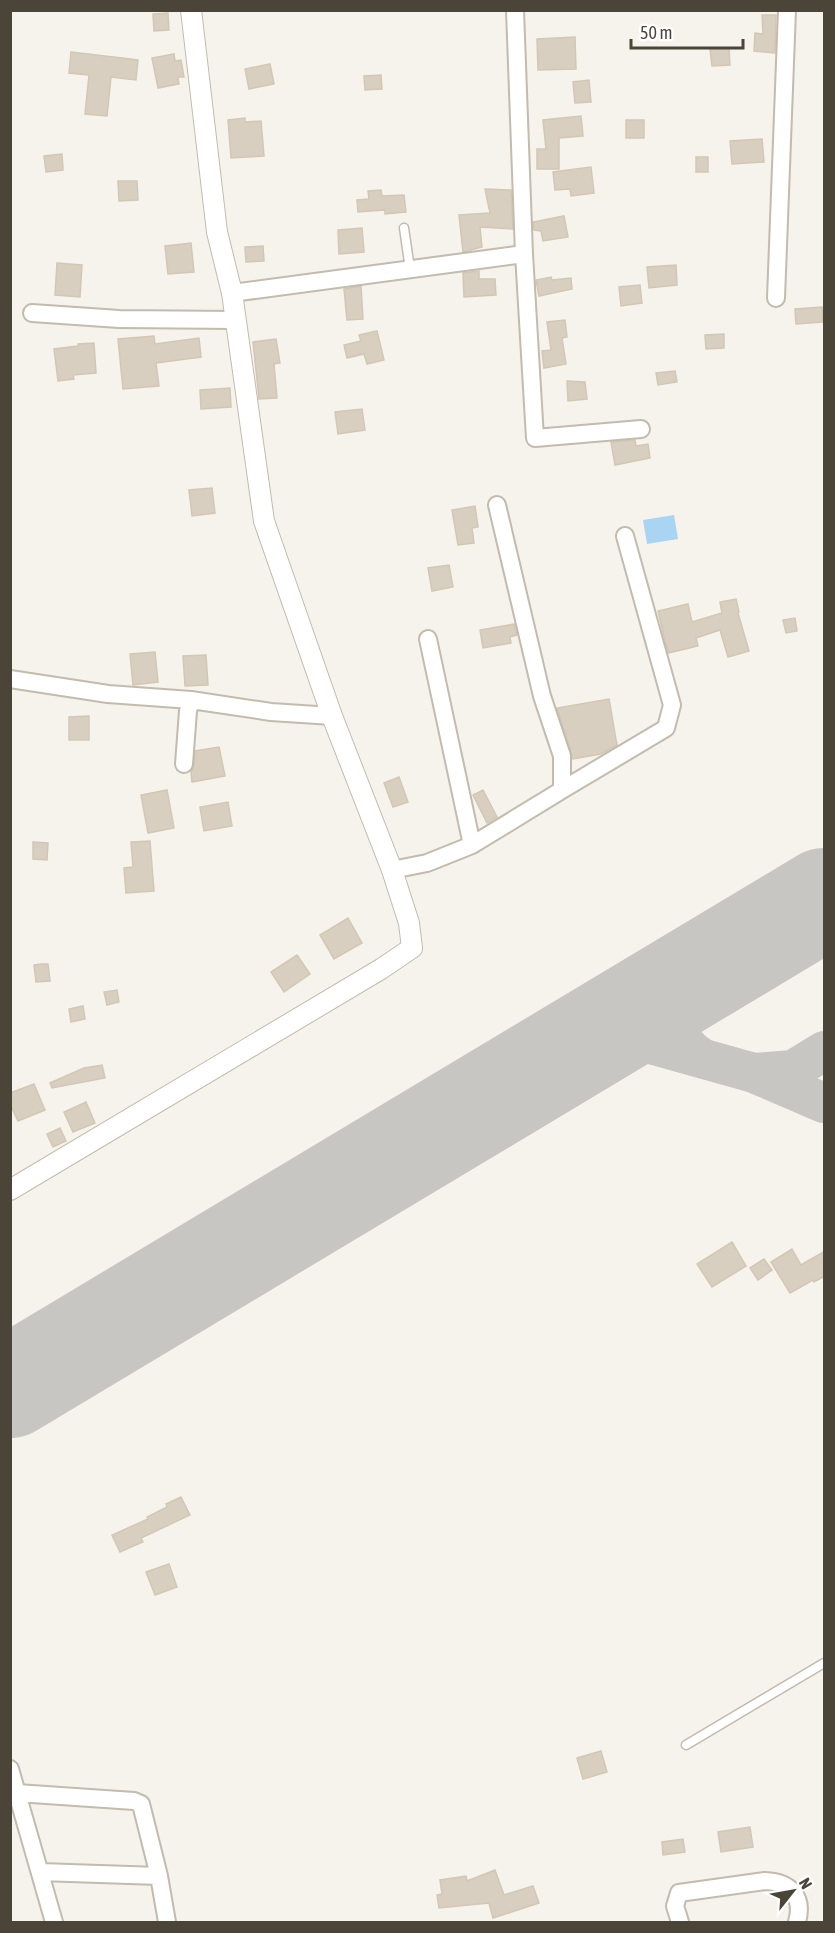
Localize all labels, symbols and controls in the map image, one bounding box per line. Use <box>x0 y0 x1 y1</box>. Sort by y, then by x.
scale bar <box>631 12 744 50</box>
text: 50 m <box>640 22 672 43</box>
north arrow <box>763 1861 823 1921</box>
text: N <box>796 1875 816 1892</box>

